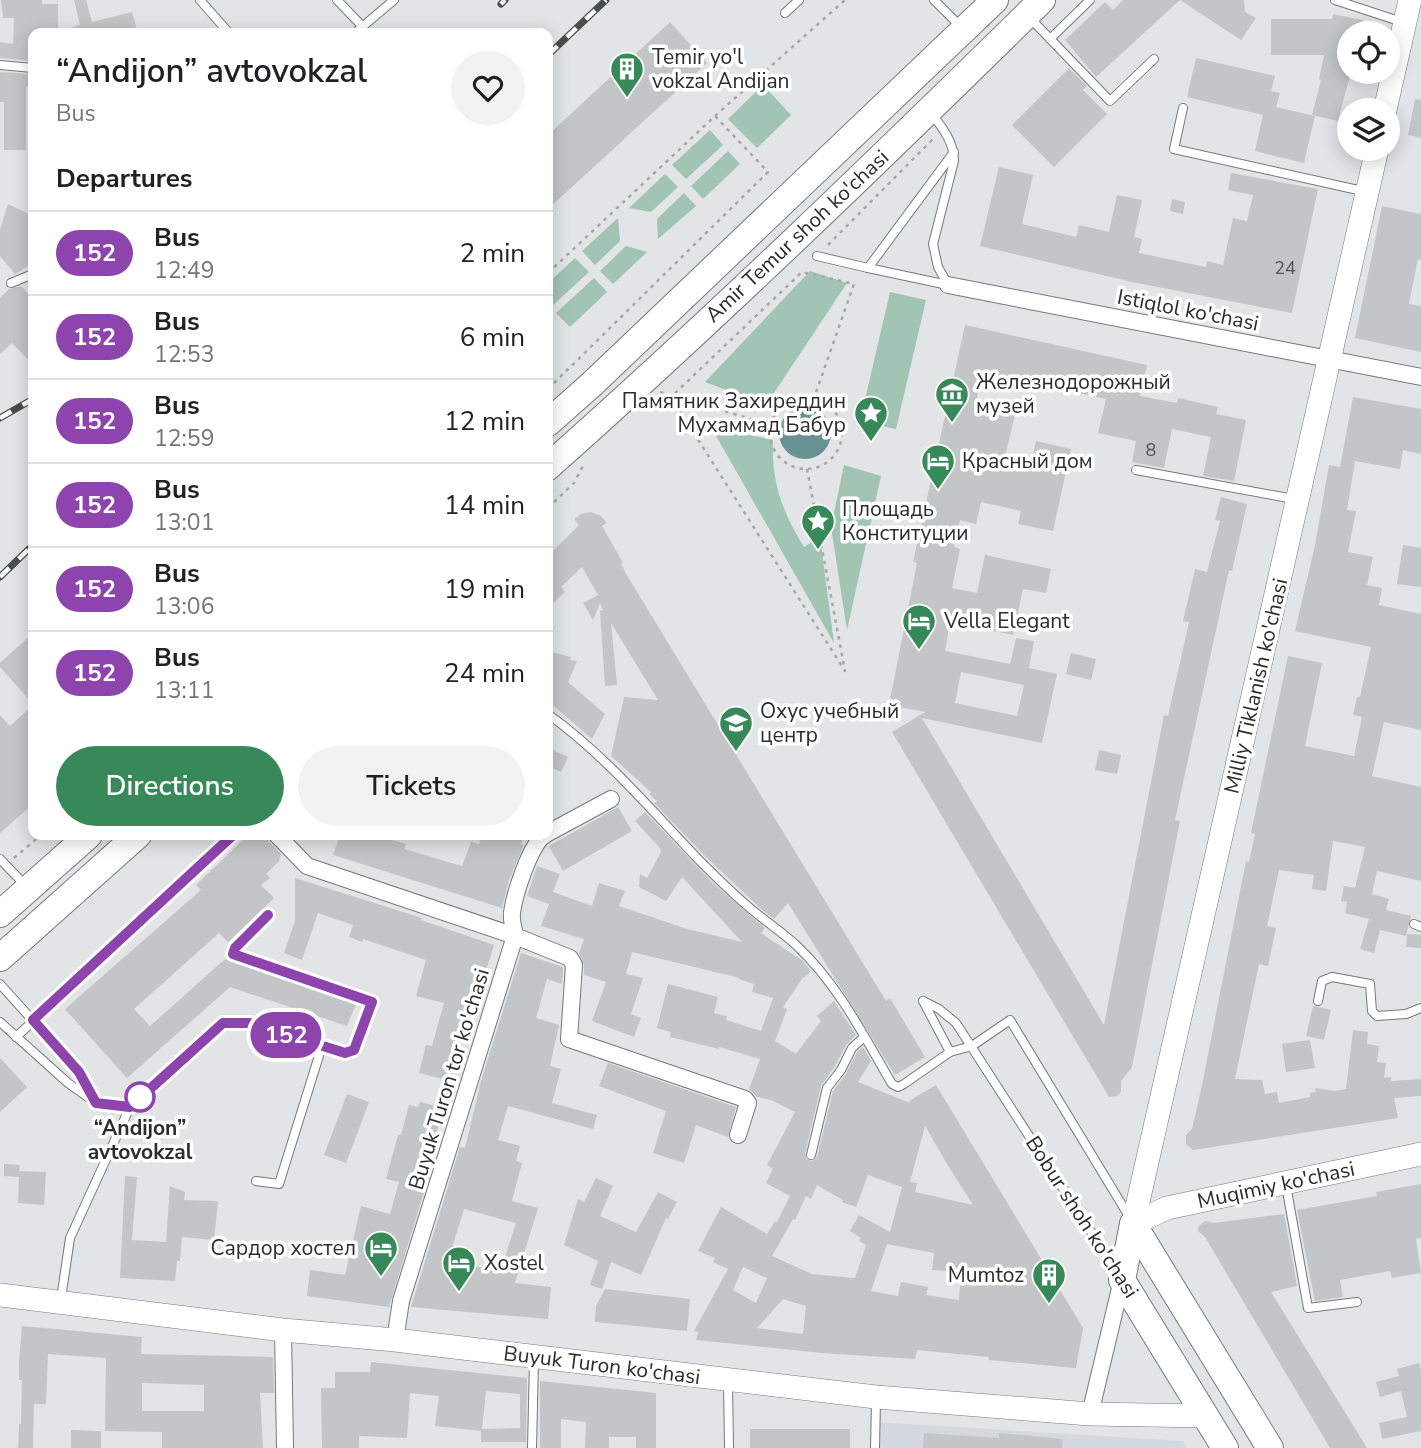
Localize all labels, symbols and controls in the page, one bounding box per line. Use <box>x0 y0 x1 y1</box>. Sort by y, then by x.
map controls <box>1337 21 1400 161</box>
button: locate <box>1337 21 1400 84</box>
place label: Temir yo'l vokzal Andijan <box>652 43 789 95</box>
text: “Andijon” avtovokzal <box>56 49 367 94</box>
building icon: Temir yo'l vokzal Andijan <box>608 50 646 99</box>
button: heart <box>451 51 525 125</box>
text: Bus <box>56 98 96 129</box>
button: layers <box>1337 98 1400 161</box>
street label: Amir Temur shoh ko'chasi <box>699 143 895 329</box>
text: Departures <box>56 161 192 196</box>
text: Bus <box>154 220 200 255</box>
text: 2 min <box>460 236 525 271</box>
text: 152 <box>73 237 116 269</box>
text: 12:49 <box>154 255 214 286</box>
house number: 24 <box>1274 256 1296 280</box>
street label: Istiqlol ko'chasi <box>1115 283 1261 337</box>
text: Bus <box>154 304 200 339</box>
text: 6 min <box>460 320 525 355</box>
text: 152 <box>73 321 116 353</box>
text: 12:53 <box>154 339 214 370</box>
place label: Железнодорожный музей <box>976 368 1171 420</box>
museum icon: Железнодорожный музей <box>933 375 971 424</box>
place label: Памятник Захиреддин Мухаммад Бабур <box>622 387 846 439</box>
text: Bus <box>154 388 200 423</box>
place icon: Памятник Захиреддин Мухаммад Бабур <box>852 394 890 443</box>
text: 12 min <box>444 404 525 439</box>
text: 152 <box>73 405 116 437</box>
text: 12:59 <box>154 423 214 454</box>
house number: 8 <box>1146 438 1156 462</box>
hotel icon: Красный дом <box>919 442 957 491</box>
place label: Красный дом <box>962 447 1093 475</box>
text: Bus <box>154 472 200 507</box>
text: 14 min <box>444 488 525 523</box>
text: 152 <box>73 489 116 521</box>
place label: Площадь Конституции <box>842 495 969 547</box>
place icon: Площадь Конституции <box>799 502 837 551</box>
text: 13:01 <box>154 507 214 538</box>
text: Bus <box>154 556 200 591</box>
text: 19 min <box>444 572 525 607</box>
text: 152 <box>73 573 116 605</box>
street label: Milliy Tiklanish ko'chasi <box>1218 576 1294 796</box>
text: 13:06 <box>154 591 214 622</box>
hotel icon: Vella Elegant <box>900 602 938 651</box>
place label: Vella Elegant <box>943 607 1070 635</box>
text: Bus <box>154 640 200 675</box>
text: 24 min <box>444 656 525 691</box>
text: 152 <box>73 657 116 689</box>
text: 13:11 <box>154 675 214 706</box>
place label: Охус учебный центр <box>760 697 899 749</box>
school or university icon: Охус учебный центр <box>717 704 755 753</box>
button: Directions <box>56 746 284 826</box>
button: Tickets <box>298 746 525 826</box>
street label: Buyuk Turon tor ko'chasi <box>402 965 496 1193</box>
line badge: 152 <box>246 1012 326 1058</box>
text: 152 <box>264 1019 308 1051</box>
marker: “Andijon” avtovokzal <box>125 1082 155 1112</box>
place label: “Andijon” avtovokzal <box>88 1114 193 1166</box>
street label: Bobur shoh ko'chasi <box>1019 1130 1145 1304</box>
street label: Muqimiy ko'chasi <box>1195 1155 1357 1215</box>
hotel icon: Сардор хостел <box>362 1229 400 1278</box>
place label: Сардор хостел <box>211 1234 356 1262</box>
hotel icon: Xostel <box>440 1244 478 1293</box>
place label: Xostel <box>484 1249 545 1277</box>
building icon: Mumtoz <box>1030 1256 1068 1305</box>
place label: Mumtoz <box>948 1261 1024 1289</box>
street label: Buyuk Turon ko'chasi <box>502 1339 702 1391</box>

